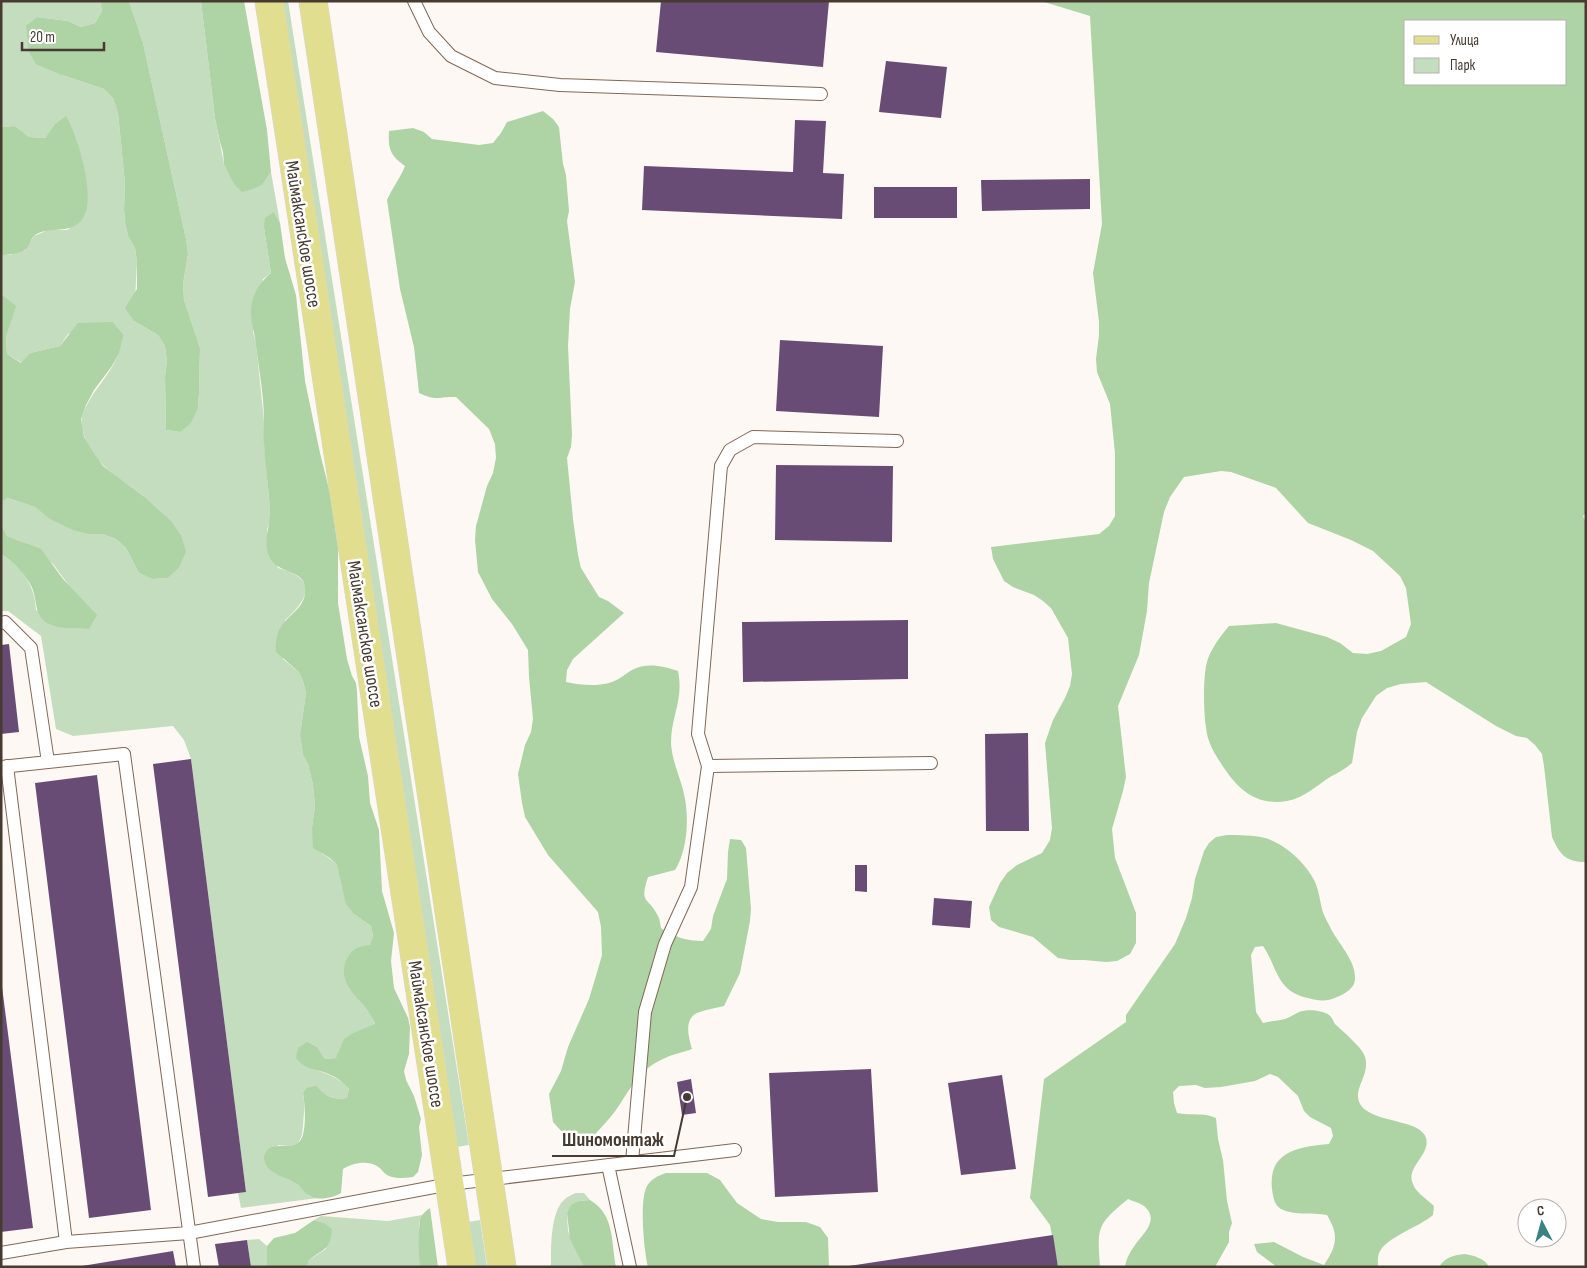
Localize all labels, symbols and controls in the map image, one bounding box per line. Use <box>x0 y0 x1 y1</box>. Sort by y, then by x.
scale bar <box>22 20 105 52</box>
legend <box>1404 20 1567 85</box>
text: 20 m <box>30 28 55 47</box>
text: Улица <box>1450 31 1479 50</box>
text: Парк <box>1450 56 1476 75</box>
street label: Маймаксанское шоссе <box>280 159 325 309</box>
street label: Маймаксанское шоссе <box>342 559 387 709</box>
street label: Маймаксанское шоссе <box>403 959 448 1109</box>
callout: Шиномонтаж <box>552 1121 674 1156</box>
text: Шиномонтаж <box>562 1128 665 1152</box>
north arrow <box>1517 1198 1567 1248</box>
text: С <box>1536 1202 1545 1219</box>

